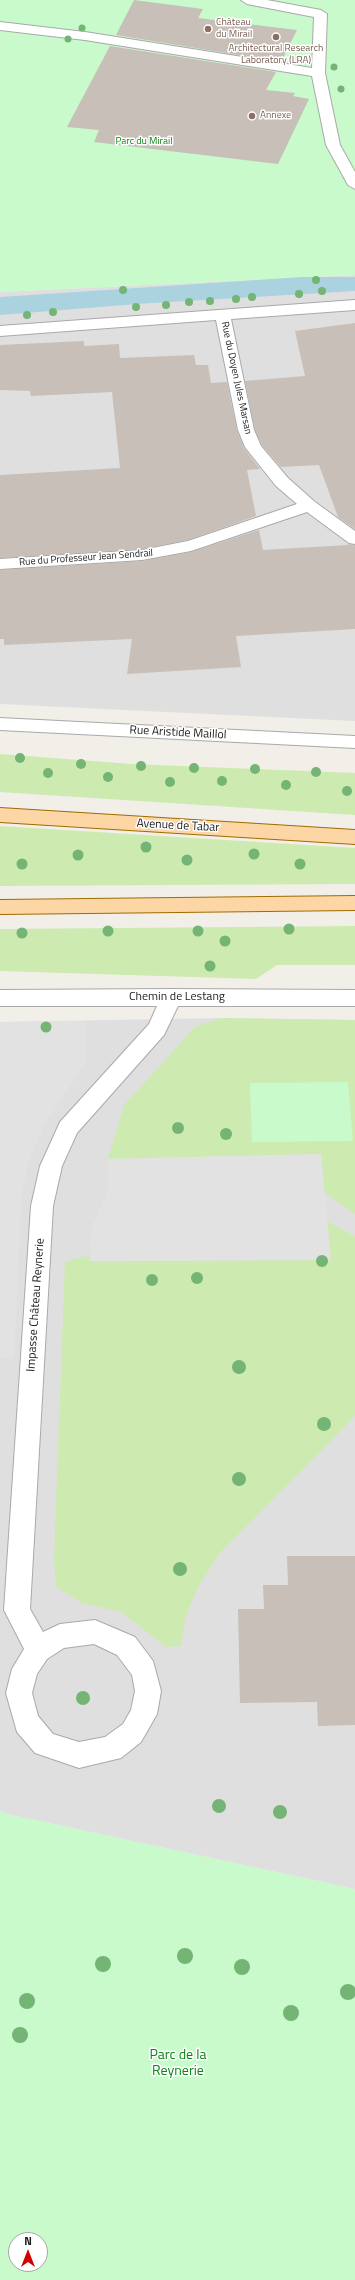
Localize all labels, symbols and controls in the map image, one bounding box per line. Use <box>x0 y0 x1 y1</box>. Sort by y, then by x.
place label: Château du Mirail <box>216 17 252 40</box>
marker: Château du Mirail <box>203 24 213 34</box>
marker: Architectural Research Laboratory (LRA) <box>271 32 281 42</box>
place label: Architectural Research Laboratory (LRA) <box>229 43 323 66</box>
place label: Annexe <box>260 110 291 122</box>
marker: Annexe <box>247 111 257 121</box>
park label: Parc du Mirail <box>115 136 173 148</box>
street label: Rue du Doyen Jules Marsan <box>218 321 254 435</box>
street label: Rue du Professeur Jean Sendrail <box>19 547 153 569</box>
street label: Rue Aristide Maillol <box>129 723 227 743</box>
street label: Avenue de Tabar <box>136 817 220 835</box>
street label: Chemin de Lestang <box>129 990 225 1004</box>
street label: Impasse Château Reynerie <box>24 1238 48 1372</box>
park label: Parc de la Reynerie <box>150 2048 206 2080</box>
north arrow <box>8 2232 48 2272</box>
text: N <box>24 2233 32 2249</box>

